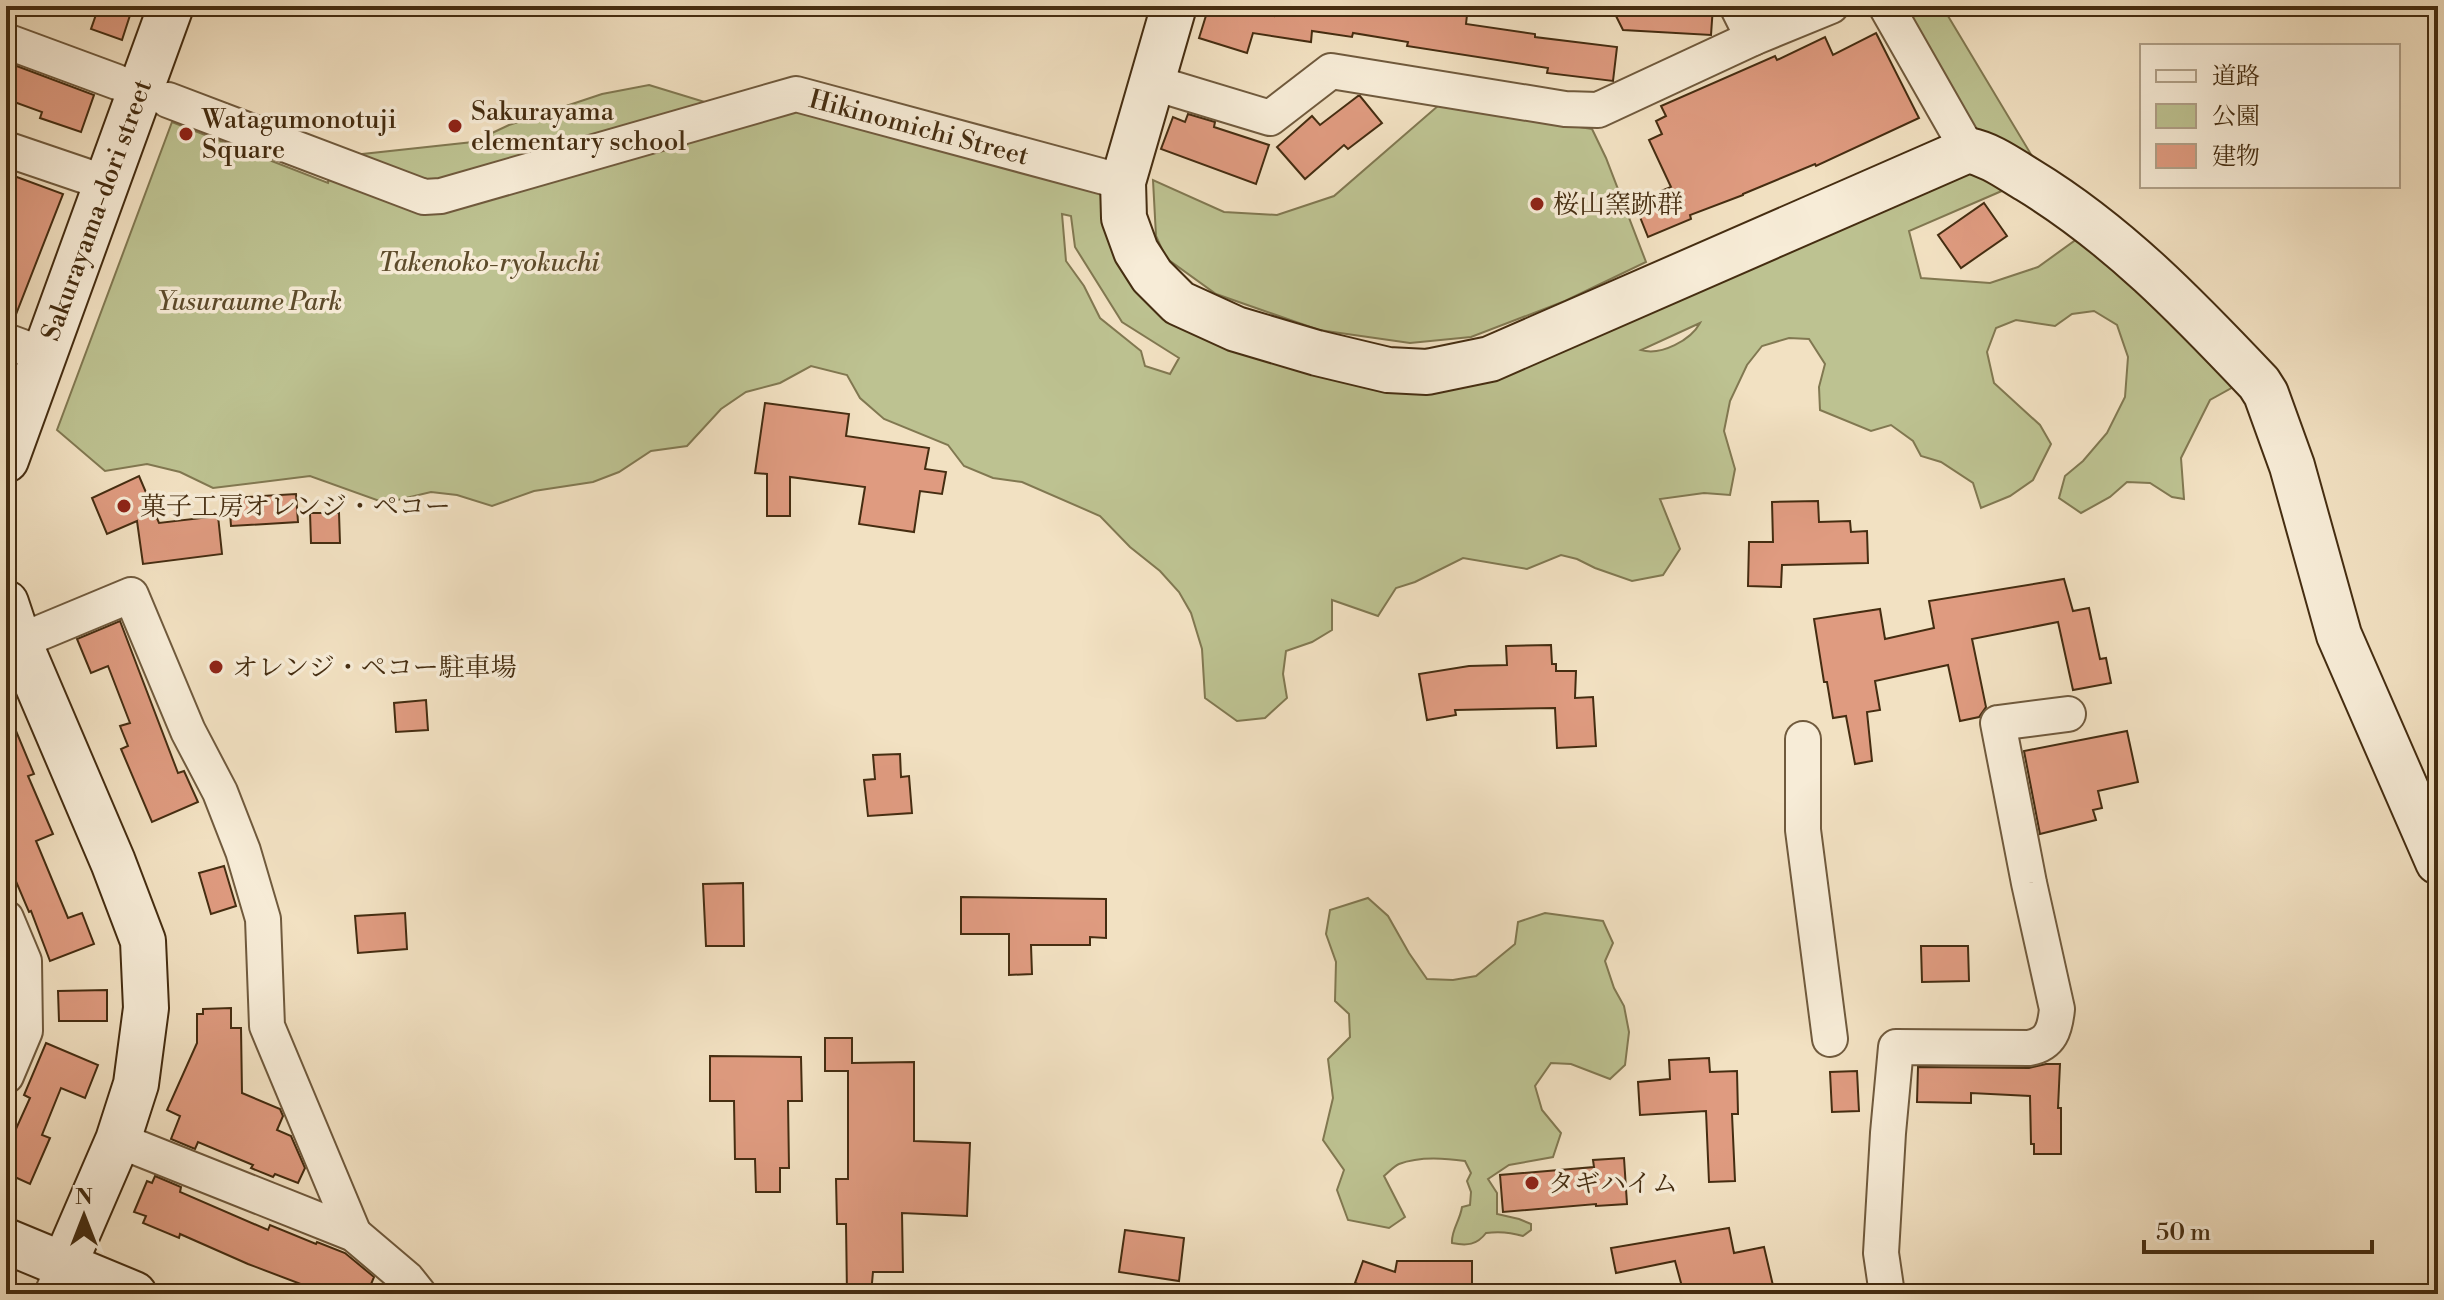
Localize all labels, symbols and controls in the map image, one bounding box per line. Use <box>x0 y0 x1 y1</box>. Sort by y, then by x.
legend <box>2140 44 2400 188</box>
text: 道路 <box>2212 62 2260 92</box>
street label: Sakurayama-dori street <box>35 75 159 345</box>
street label: Hikinomichi Street <box>805 83 1032 173</box>
place label: Sakurayama elementary school <box>471 96 686 158</box>
text: 公園 <box>2212 102 2260 132</box>
place label: Watagumonotuji Square <box>201 104 397 166</box>
marker: Sakurayama elementary school <box>446 117 464 135</box>
marker: Watagumonotuji Square <box>177 125 195 143</box>
text: 建物 <box>2212 142 2260 172</box>
place label: 桜山窯跡群 <box>1553 189 1683 221</box>
marker: 桜山窯跡群 <box>1528 195 1546 213</box>
park label: Takenoko-ryokuchi <box>378 247 601 279</box>
park label: Yusuraume Park <box>158 286 342 318</box>
place label: 菓子工房オレンジ・ペコー <box>140 491 451 523</box>
marker: 菓子工房オレンジ・ペコー <box>115 497 133 515</box>
place label: オレンジ・ペコー駐車場 <box>232 652 517 684</box>
marker: オレンジ・ペコー駐車場 <box>207 658 225 676</box>
place label: タギハイム <box>1548 1168 1678 1200</box>
marker: タギハイム <box>1523 1174 1541 1192</box>
north arrow <box>44 1176 124 1256</box>
text: N <box>75 1184 93 1211</box>
scale bar <box>2144 1204 2372 1254</box>
text: 50 m <box>2156 1218 2211 1248</box>

